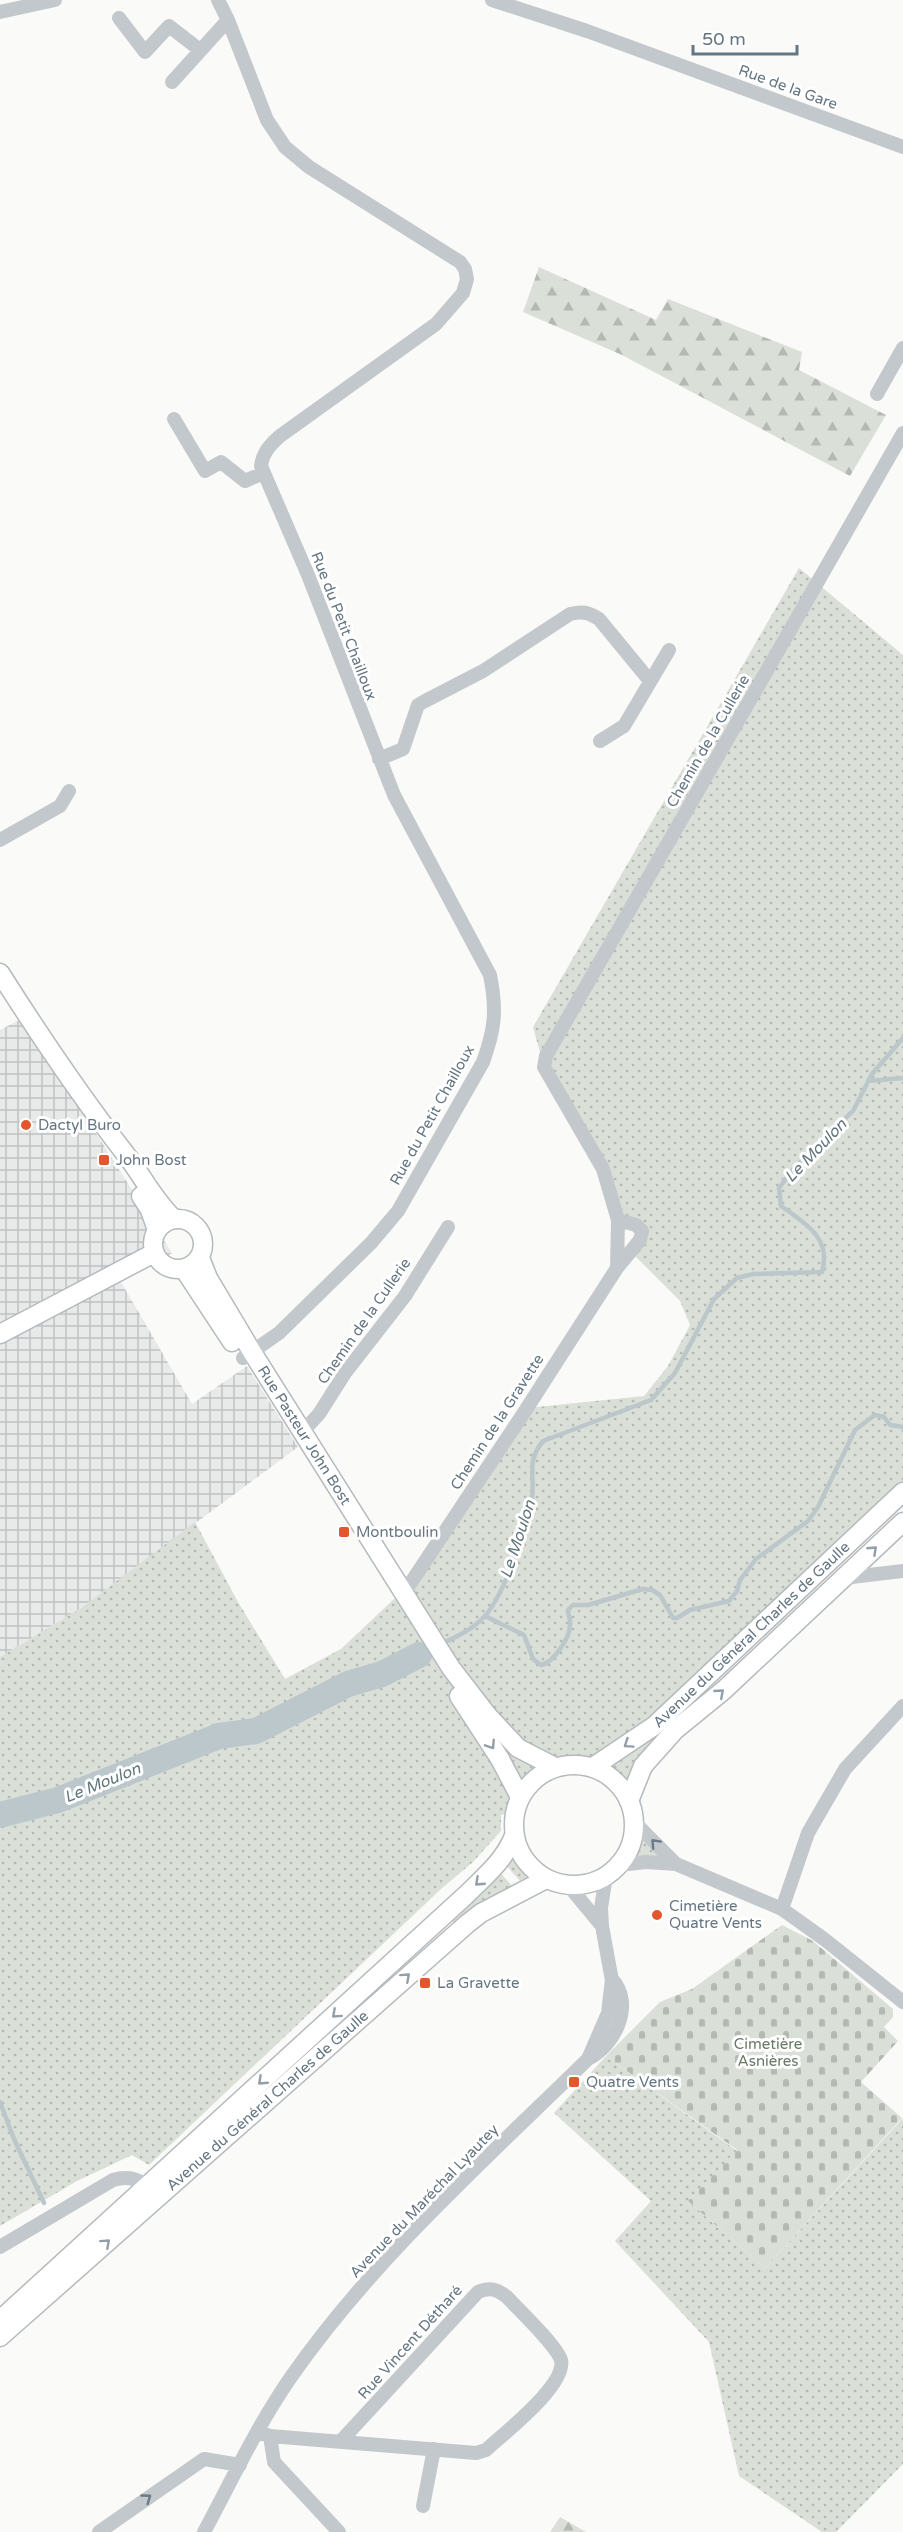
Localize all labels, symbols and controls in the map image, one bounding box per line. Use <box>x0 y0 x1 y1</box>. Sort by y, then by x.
scale bar <box>693 18 796 56</box>
text: 50 m <box>702 28 746 50</box>
street label: Rue de la Gare <box>736 61 840 113</box>
street label: Rue du Petit Chailloux <box>307 549 381 703</box>
street label: Chemin de la Cullerie <box>663 672 753 810</box>
street label: Rue du Petit Chailloux <box>386 1042 478 1188</box>
water label: Le Moulon <box>781 1114 852 1187</box>
place label: Dactyl Buro <box>38 1116 121 1134</box>
marker: Dactyl Buro <box>19 1118 33 1132</box>
place label: John Bost <box>116 1151 187 1169</box>
marker: John Bost <box>97 1153 111 1167</box>
street label: Chemin de la Cullerie <box>314 1254 414 1388</box>
street label: Chemin de la Gravette <box>446 1351 548 1493</box>
street label: Rue Pasteur John Bost <box>254 1362 355 1508</box>
water label: Le Moulon <box>496 1497 540 1581</box>
place label: Montboulin <box>356 1523 438 1541</box>
marker: Montboulin <box>337 1525 351 1539</box>
street label: Avenue du Général Charles de Gaulle <box>649 1538 853 1731</box>
one-way arrow <box>867 1546 877 1557</box>
one-way arrow <box>713 1689 724 1700</box>
one-way arrow <box>623 1737 634 1748</box>
one-way arrow <box>484 1738 495 1749</box>
water label: Le Moulon <box>61 1758 145 1807</box>
one-way arrow <box>651 1840 662 1851</box>
one-way arrow <box>476 1875 486 1886</box>
place label: Cimetière Quatre Vents <box>669 1897 762 1932</box>
marker: Cimetière Quatre Vents <box>650 1908 664 1922</box>
one-way arrow <box>399 1973 410 1984</box>
place label: La Gravette <box>437 1974 520 1992</box>
marker: La Gravette <box>418 1976 432 1990</box>
street label: Avenue du Général Charles de Gaulle <box>163 2007 372 2194</box>
one-way arrow <box>332 2007 342 2018</box>
park label: Cimetière Asnières <box>734 2035 802 2070</box>
place label: Quatre Vents <box>586 2073 679 2091</box>
one-way arrow <box>259 2074 269 2085</box>
marker: Quatre Vents <box>567 2075 581 2089</box>
street label: Avenue du Maréchal Lyautey <box>346 2121 502 2281</box>
one-way arrow <box>100 2239 110 2250</box>
street label: Rue Vincent Détharé <box>354 2281 466 2403</box>
one-way arrow <box>140 2494 151 2505</box>

